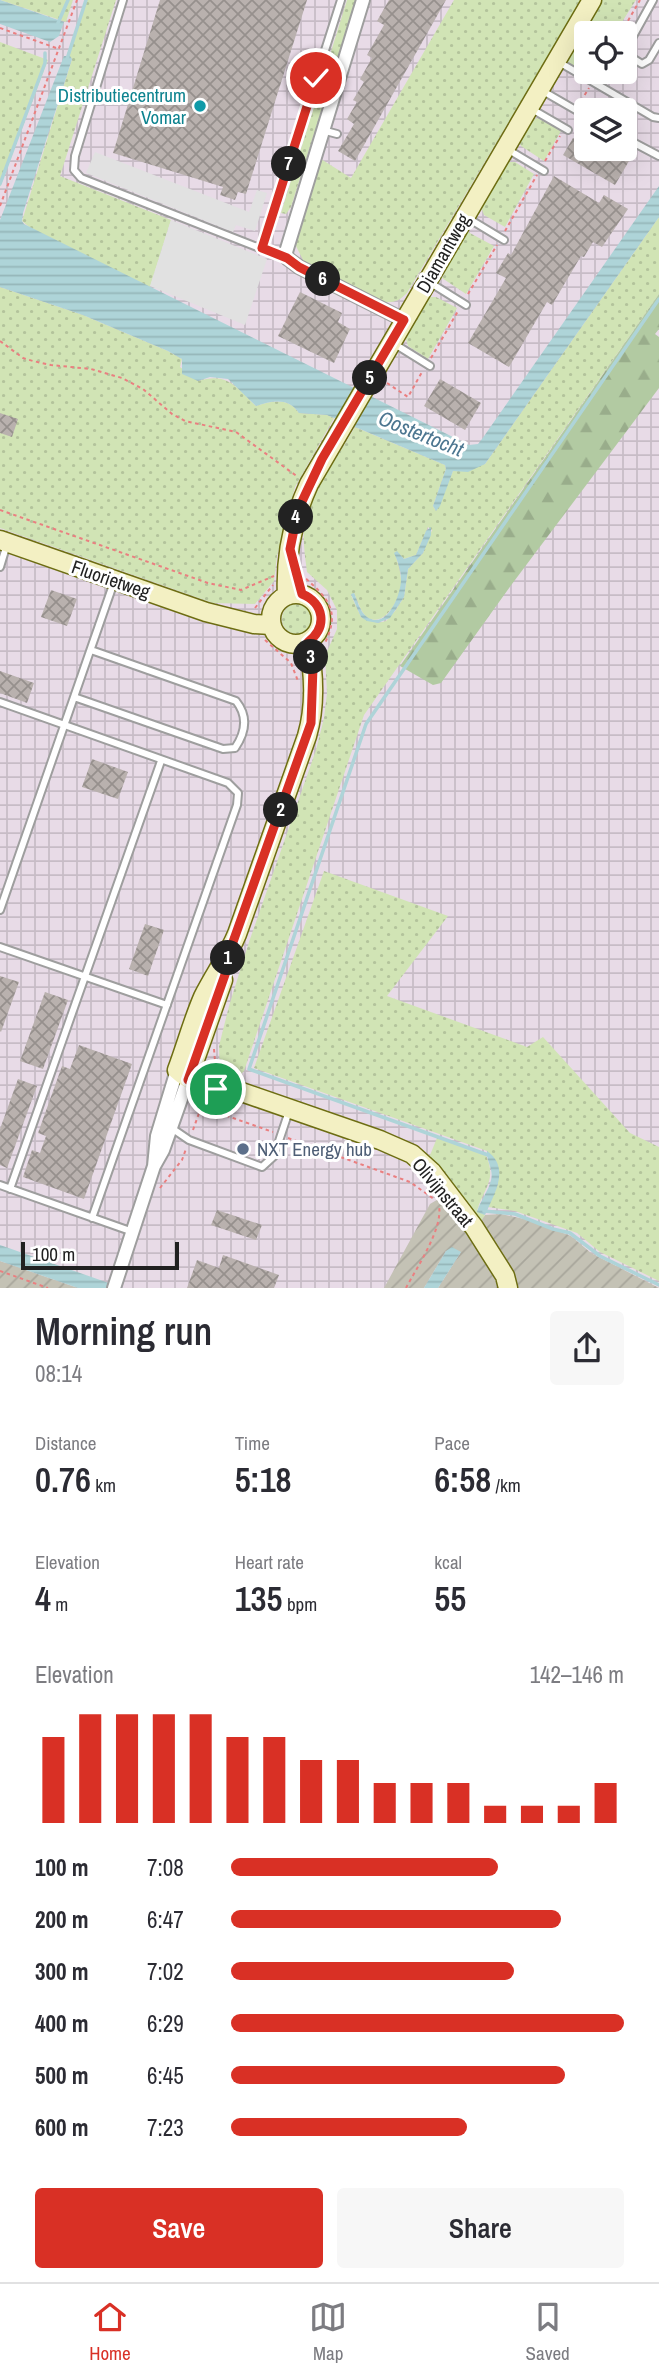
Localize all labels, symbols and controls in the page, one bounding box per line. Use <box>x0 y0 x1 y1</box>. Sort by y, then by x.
map controls <box>574 21 637 161</box>
button: locate <box>574 21 637 84</box>
pin <box>286 48 346 108</box>
icon: check <box>297 59 335 97</box>
place label: Distributiecentrum Vomar <box>58 82 187 130</box>
marker: Distributiecentrum Vomar <box>192 98 208 114</box>
button: layers <box>574 98 637 161</box>
pin: 7 <box>272 146 306 182</box>
text: 7 <box>284 150 293 176</box>
street label: Diamantweg <box>410 208 476 297</box>
pin: 6 <box>306 262 340 296</box>
text: 6 <box>318 265 327 291</box>
pin: 5 <box>352 360 388 396</box>
text: 5 <box>365 364 374 390</box>
water label: Oostertocht <box>374 403 469 464</box>
pin: 4 <box>278 500 314 534</box>
text: 4 <box>291 503 300 529</box>
street label: Fluorietweg <box>68 553 154 605</box>
pin: 3 <box>294 640 328 674</box>
text: 3 <box>306 643 315 669</box>
pin: 2 <box>264 792 298 828</box>
text: 2 <box>276 796 285 822</box>
pin: 1 <box>210 940 246 976</box>
text: 1 <box>223 944 232 970</box>
pin <box>186 1059 246 1119</box>
icon: arrive <box>197 1070 235 1108</box>
place label: NXT Energy hub <box>257 1136 372 1162</box>
marker: NXT Energy hub <box>235 1141 251 1157</box>
street label: Olivijnstraat <box>406 1152 480 1233</box>
scale bar <box>21 1239 178 1271</box>
text: 100 m <box>32 1241 75 1267</box>
text: Morning run <box>35 1306 212 1357</box>
button: share <box>550 1311 624 1385</box>
text: 08:14 <box>35 1358 82 1389</box>
text: Distance <box>35 1430 96 1456</box>
text: Time <box>235 1430 270 1456</box>
text: Pace <box>434 1430 470 1456</box>
text: 0.76 <box>35 1456 91 1503</box>
text: 5:18 <box>235 1456 292 1503</box>
text: 6:58 <box>434 1456 491 1503</box>
text: km <box>91 1472 116 1498</box>
text: /km <box>491 1472 521 1498</box>
text: Elevation <box>35 1549 100 1575</box>
text: Heart rate <box>235 1549 304 1575</box>
text: kcal <box>434 1549 462 1575</box>
text: 4 <box>35 1575 51 1622</box>
text: 135 <box>235 1575 283 1622</box>
text: 55 <box>434 1575 466 1622</box>
text: m <box>51 1591 68 1617</box>
text: bpm <box>283 1591 317 1617</box>
text: Elevation <box>35 1659 114 1690</box>
text: 142–146 m <box>530 1659 624 1690</box>
text: 100 m <box>35 1852 88 1883</box>
text: 7:08 <box>147 1852 184 1883</box>
text: 200 m <box>35 1904 88 1935</box>
text: 6:47 <box>147 1904 184 1935</box>
text: 300 m <box>35 1956 88 1987</box>
text: 7:02 <box>147 1956 184 1987</box>
text: 400 m <box>35 2008 88 2039</box>
text: 6:29 <box>147 2008 184 2039</box>
text: 500 m <box>35 2060 88 2091</box>
text: 6:45 <box>147 2060 184 2091</box>
text: 600 m <box>35 2112 88 2143</box>
text: 7:23 <box>147 2112 184 2143</box>
button: Save <box>35 2188 323 2268</box>
button: Share <box>337 2188 624 2268</box>
tab: Home <box>89 2298 131 2366</box>
tab: Map <box>309 2298 347 2366</box>
tab: Saved <box>526 2298 570 2366</box>

